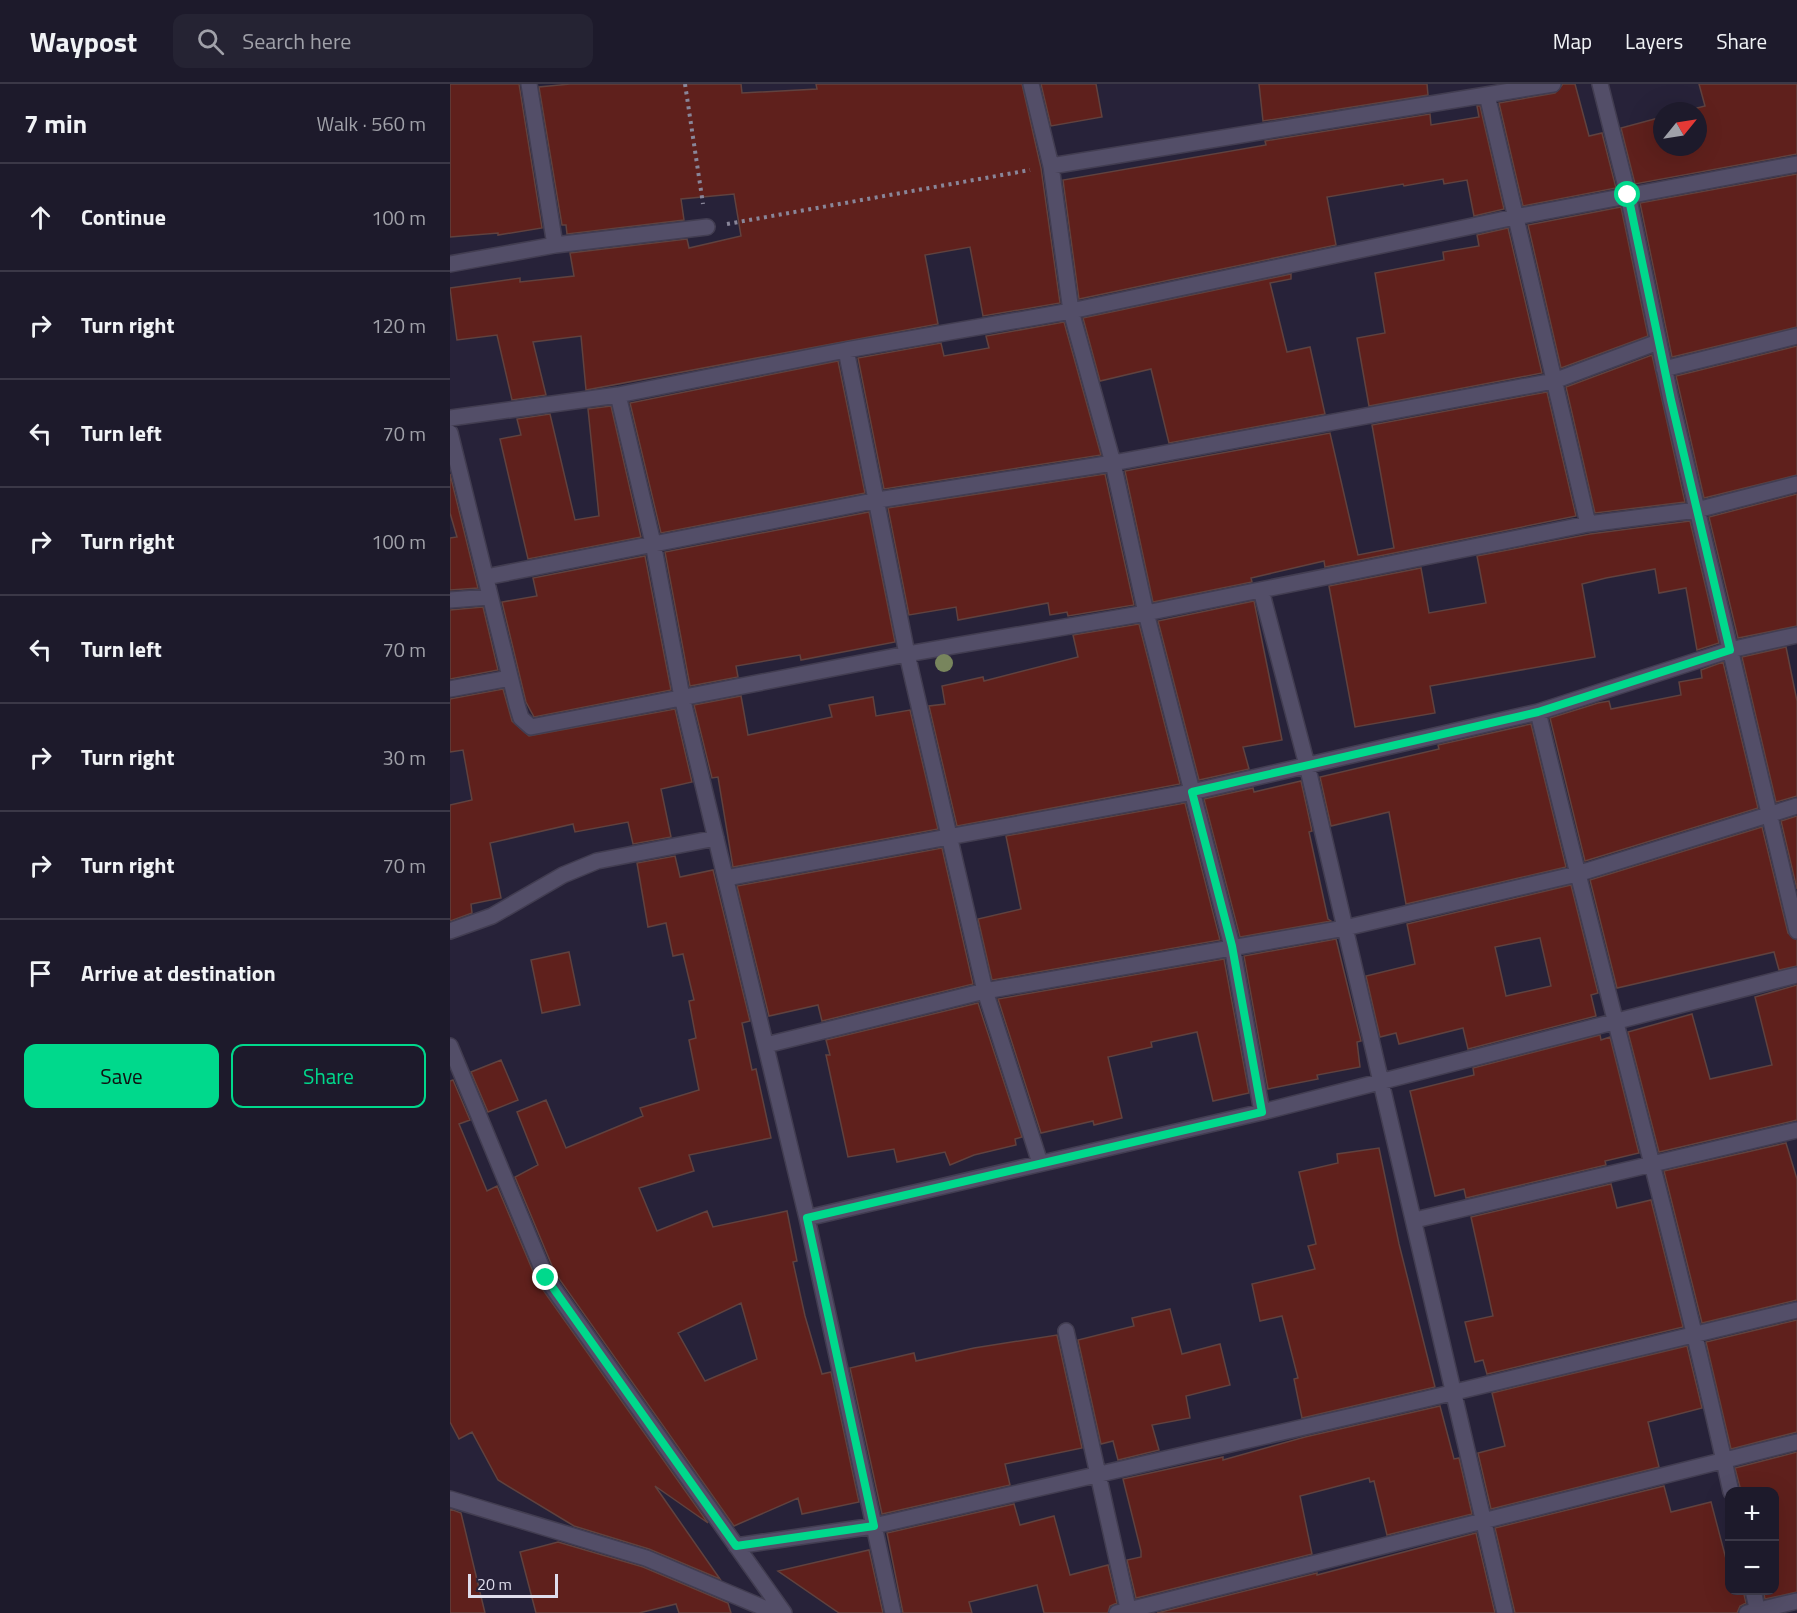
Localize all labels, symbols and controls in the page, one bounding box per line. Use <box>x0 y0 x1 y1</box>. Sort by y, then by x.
search box <box>173 14 593 68</box>
text: Waypost <box>30 20 137 63</box>
text: Search here <box>242 24 351 58</box>
icon: search <box>194 25 227 58</box>
text: Map <box>1553 25 1592 57</box>
text: Layers <box>1625 25 1683 57</box>
text: Share <box>1716 25 1767 57</box>
north arrow <box>1653 102 1707 156</box>
text: 7 min <box>24 104 87 143</box>
text: Walk · 560 m <box>317 108 426 139</box>
route start <box>1614 181 1640 207</box>
text: Continue <box>81 200 166 234</box>
icon: ahead <box>24 201 57 234</box>
text: 100 m <box>371 202 426 233</box>
text: Turn right <box>81 308 175 342</box>
icon: right <box>24 309 57 342</box>
text: 120 m <box>371 310 426 341</box>
text: Turn left <box>81 416 162 450</box>
icon: left <box>24 417 57 450</box>
text: 70 m <box>382 418 426 449</box>
text: Turn right <box>81 524 175 558</box>
icon: right <box>24 525 57 558</box>
text: 100 m <box>371 526 426 557</box>
text: Turn left <box>81 632 162 666</box>
icon: left <box>24 633 57 666</box>
text: 70 m <box>382 634 426 665</box>
text: Turn right <box>81 740 175 774</box>
icon: right <box>24 741 57 774</box>
text: 30 m <box>382 742 426 773</box>
text: Turn right <box>81 848 175 882</box>
icon: right <box>24 849 57 882</box>
text: 70 m <box>382 850 426 881</box>
text: Arrive at destination <box>81 956 276 990</box>
icon: arrive <box>24 957 57 990</box>
button: Save <box>24 1044 219 1108</box>
button: Share <box>231 1044 426 1108</box>
route end <box>532 1264 558 1290</box>
map controls <box>1725 1487 1779 1595</box>
button: + <box>1725 1487 1779 1541</box>
button: − <box>1725 1541 1779 1595</box>
scale bar <box>468 1571 558 1598</box>
text: 20 m <box>477 1572 512 1596</box>

